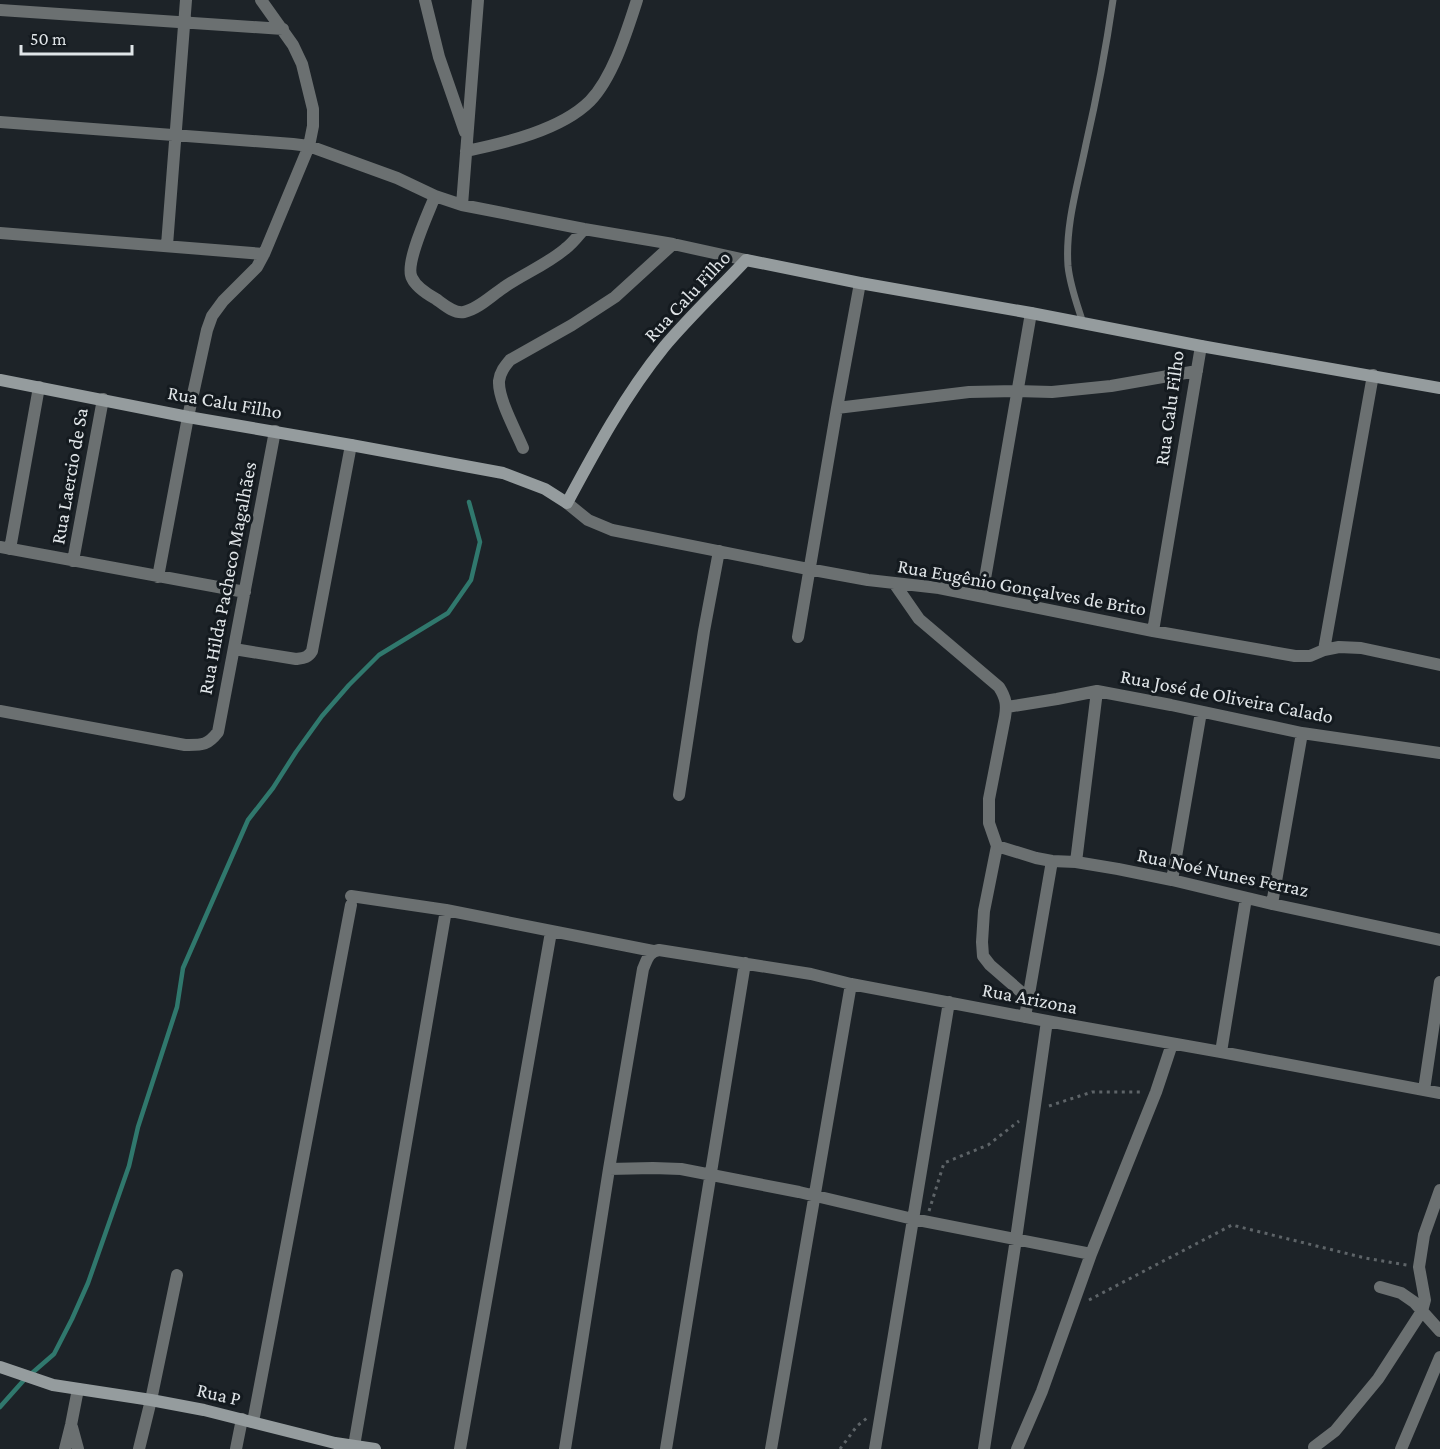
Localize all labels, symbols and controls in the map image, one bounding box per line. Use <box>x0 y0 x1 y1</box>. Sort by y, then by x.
scale bar <box>21 18 132 56</box>
text: 50 m <box>30 29 67 49</box>
street label: Rua Calu Filho <box>639 246 735 346</box>
street label: Rua Calu Filho <box>1150 349 1188 467</box>
street label: Rua Calu Filho <box>166 381 284 423</box>
street label: Rua Laercio de Sa <box>46 406 92 546</box>
street label: Rua Hilda Pacheco Magalhães <box>194 460 261 697</box>
street label: Rua Eugênio Gonçalves de Brito <box>896 554 1148 621</box>
street label: Rua José de Oliveira Calado <box>1119 665 1335 728</box>
street label: Rua Noé Nunes Ferraz <box>1135 843 1311 901</box>
street label: Rua Arizona <box>981 978 1079 1018</box>
street label: Rua P <box>195 1378 243 1410</box>

